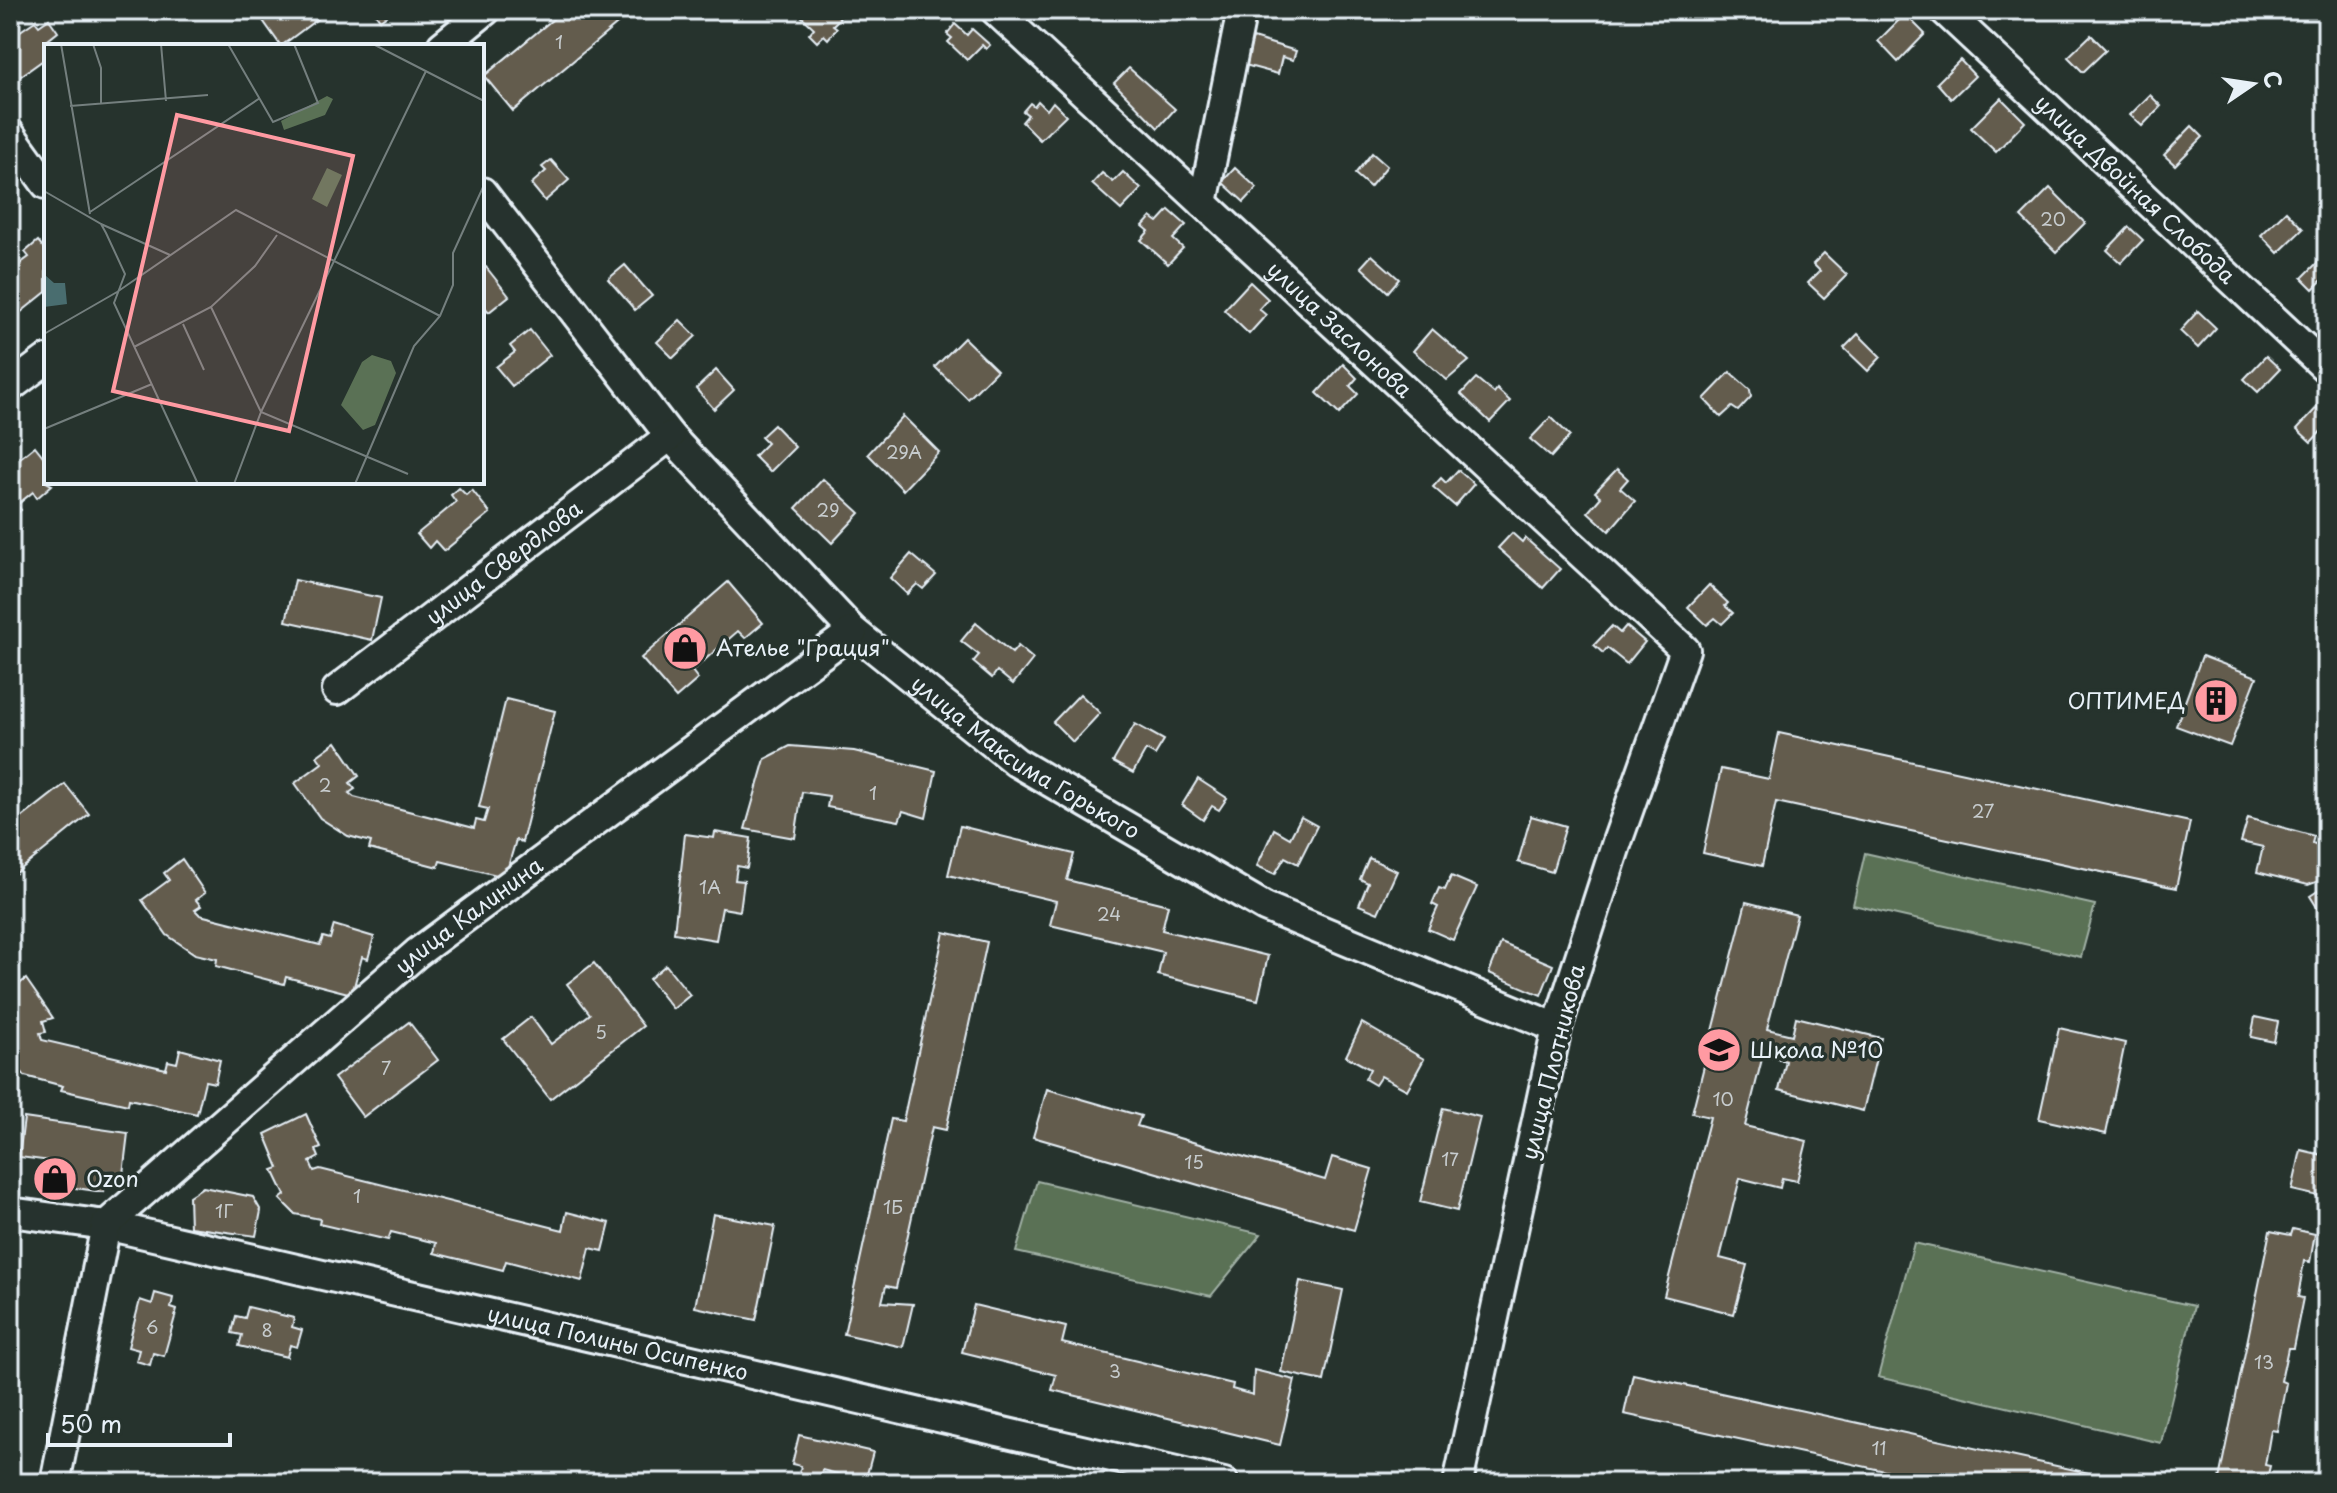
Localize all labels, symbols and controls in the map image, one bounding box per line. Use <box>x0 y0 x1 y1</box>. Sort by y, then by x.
house number: 1 <box>555 28 563 55</box>
inset map <box>44 44 484 484</box>
north arrow <box>2213 44 2293 124</box>
text: С <box>2256 67 2292 91</box>
street label: улица Двойная Слобода <box>2028 86 2244 291</box>
house number: 20 <box>2040 205 2066 232</box>
street label: улица Заслонова <box>1260 252 1421 405</box>
house number: 29А <box>886 438 922 465</box>
street label: улица Свердлова <box>418 491 588 632</box>
house number: 29 <box>817 496 839 523</box>
shop icon: Ателье "Грация" <box>661 624 709 672</box>
place label: Ателье "Грация" <box>716 630 890 663</box>
street label: улица Максима Горького <box>905 666 1147 846</box>
building icon: ОПТИМЕД <box>2192 677 2240 725</box>
place label: ОПТИМЕД <box>2067 683 2185 716</box>
house number: 2 <box>319 771 331 798</box>
house number: 1 <box>869 779 877 806</box>
house number: 27 <box>1972 797 1994 824</box>
street label: улица Калинина <box>386 848 549 981</box>
house number: 1А <box>699 873 721 900</box>
house number: 24 <box>1097 900 1121 927</box>
street label: улица Плотникова <box>1511 960 1592 1163</box>
house number: 5 <box>595 1018 607 1045</box>
school or university icon: Школа №10 <box>1695 1026 1743 1074</box>
place label: Школа №10 <box>1750 1032 1883 1065</box>
house number: 7 <box>381 1054 391 1081</box>
house number: 10 <box>1712 1085 1734 1112</box>
house number: 17 <box>1441 1145 1459 1172</box>
house number: 15 <box>1184 1148 1204 1175</box>
shop icon: Ozon <box>31 1155 79 1203</box>
place label: Ozon <box>86 1161 139 1194</box>
house number: 1 <box>353 1182 361 1209</box>
house number: 1Б <box>883 1193 903 1220</box>
house number: 1Г <box>215 1197 233 1224</box>
street label: улица Полины Осипенко <box>484 1296 752 1388</box>
house number: 6 <box>146 1313 158 1340</box>
house number: 8 <box>261 1316 273 1343</box>
house number: 13 <box>2254 1348 2274 1375</box>
house number: 3 <box>1109 1357 1121 1384</box>
scale bar <box>48 1397 230 1447</box>
text: 50 m <box>60 1405 122 1441</box>
house number: 11 <box>1871 1434 1887 1461</box>

